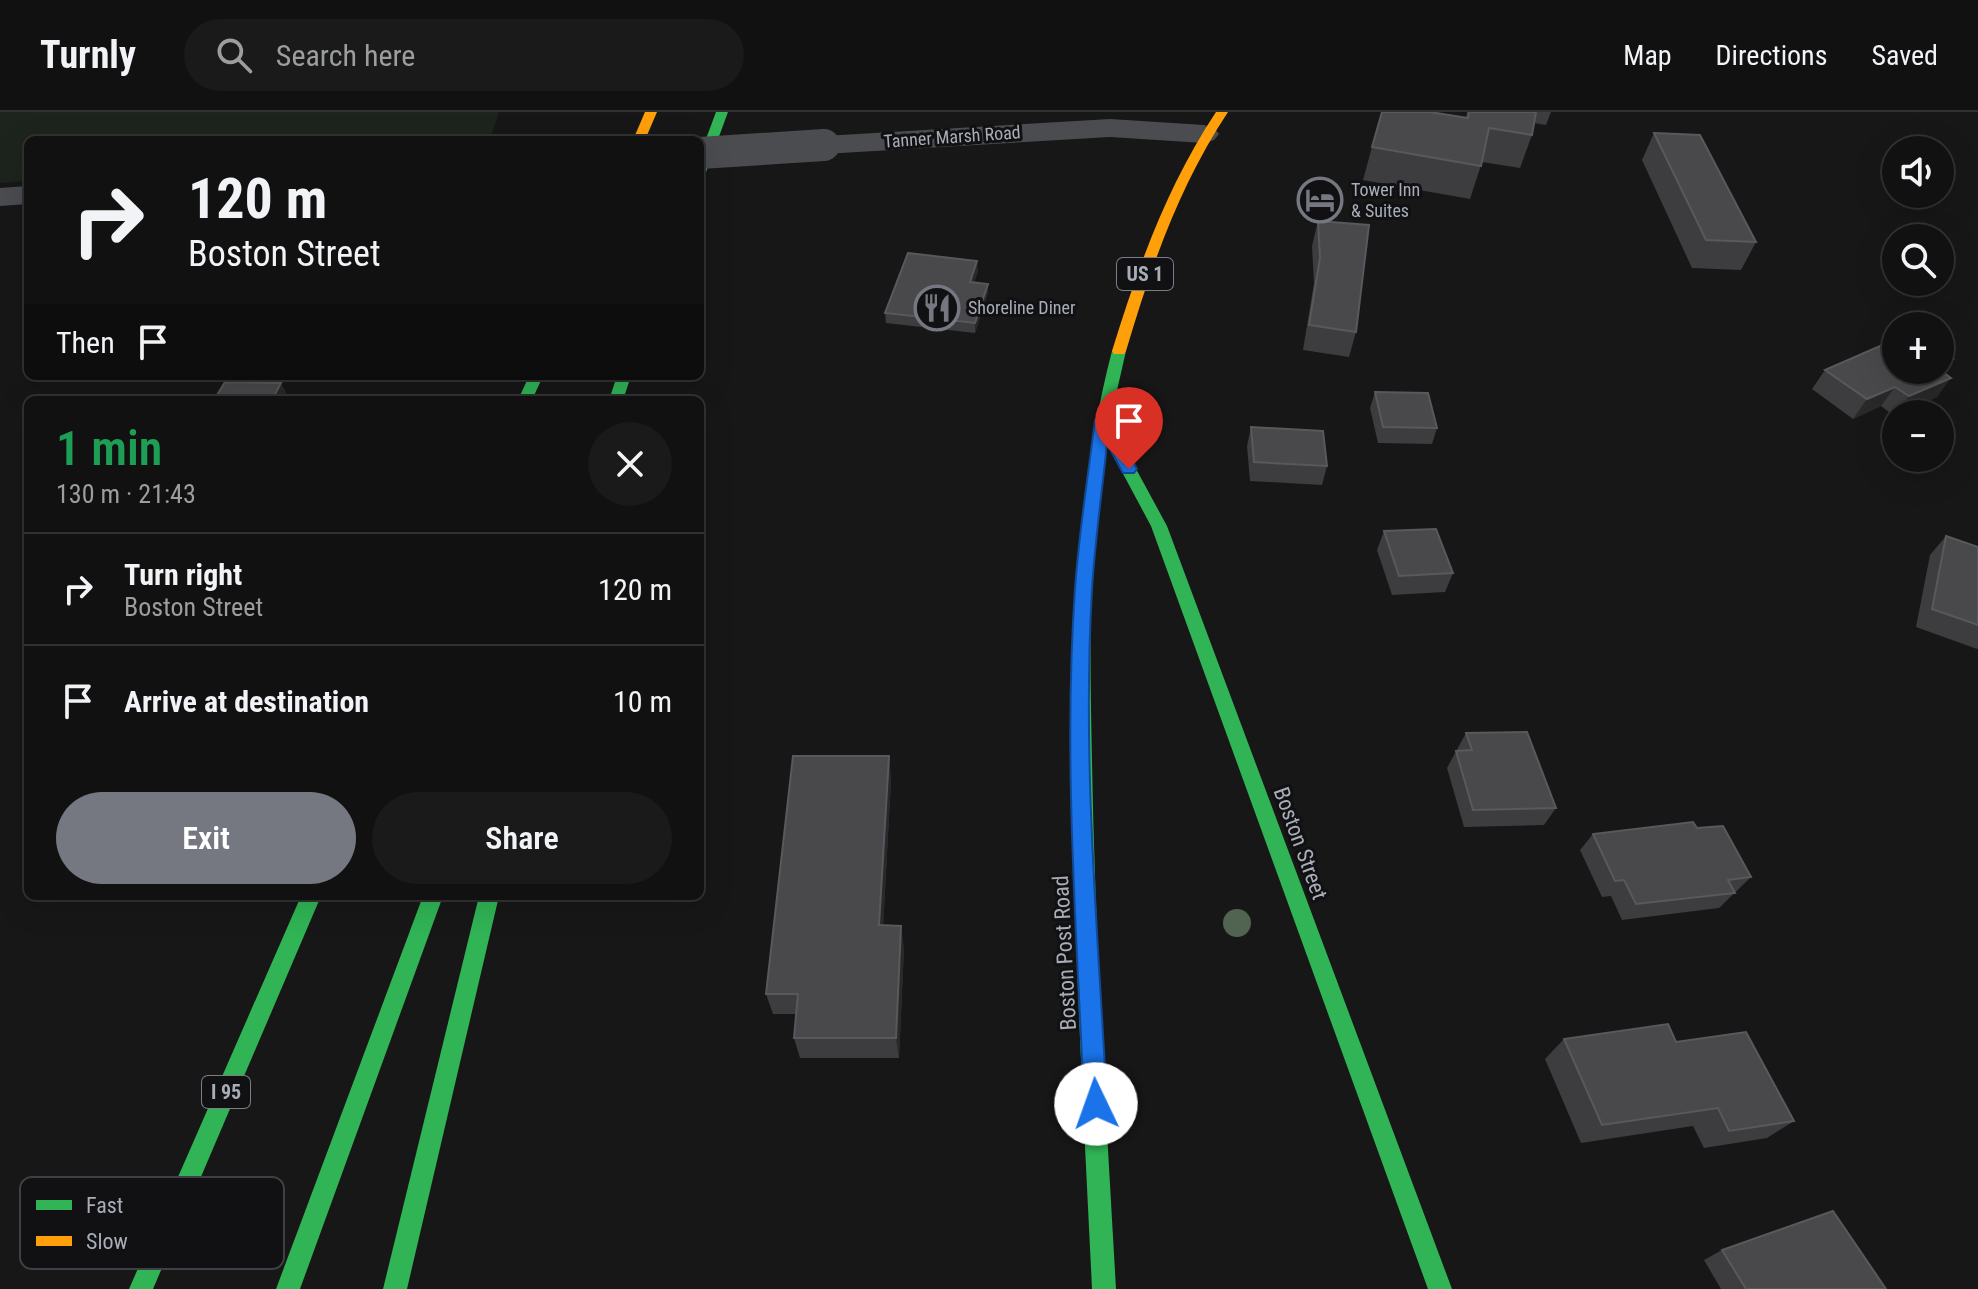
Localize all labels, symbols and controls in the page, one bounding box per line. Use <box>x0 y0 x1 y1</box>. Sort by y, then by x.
search box <box>184 19 744 91</box>
text: Turnly <box>40 33 136 77</box>
icon: search <box>212 33 256 77</box>
text: Search here <box>276 38 415 73</box>
text: Map <box>1623 39 1672 72</box>
text: Directions <box>1716 39 1827 72</box>
text: Saved <box>1871 39 1938 72</box>
street label: Tanner Marsh Road <box>883 121 1021 152</box>
map controls <box>1882 136 1954 472</box>
button: sound <box>1882 136 1954 208</box>
text: 120 m <box>188 166 327 232</box>
icon: right <box>56 168 160 272</box>
hotel icon: Tower Inn & Suites <box>1296 176 1344 224</box>
place label: Tower Inn & Suites <box>1351 179 1420 221</box>
button: search <box>1882 224 1954 296</box>
text: Boston Street <box>188 233 381 275</box>
road number: US 1 <box>1117 258 1173 290</box>
restaurant icon: Shoreline Diner <box>913 284 961 332</box>
place label: Shoreline Diner <box>968 297 1076 318</box>
button: + <box>1882 312 1954 384</box>
icon: arrive <box>131 320 175 364</box>
text: Then <box>56 325 115 360</box>
pin <box>1095 387 1163 469</box>
icon: arrive <box>1107 399 1151 443</box>
button: − <box>1882 400 1954 472</box>
text: 1 min <box>56 420 162 477</box>
button: close <box>588 422 672 506</box>
text: 130 m · 21:43 <box>56 479 196 509</box>
text: Turn right <box>124 557 242 592</box>
icon: right <box>56 567 100 611</box>
text: 120 m <box>598 572 672 607</box>
text: Boston Street <box>124 592 263 622</box>
icon: arrive <box>56 679 100 723</box>
text: Arrive at destination <box>124 684 369 719</box>
text: 10 m <box>613 684 672 719</box>
street label: Boston Street <box>1269 784 1332 903</box>
button: Exit <box>56 792 356 884</box>
button: Share <box>372 792 672 884</box>
street label: Boston Post Road <box>1048 875 1081 1031</box>
position arrow <box>1054 1062 1138 1146</box>
road number: I 95 <box>202 1076 250 1108</box>
legend <box>20 1177 284 1269</box>
text: Fast <box>86 1193 123 1218</box>
text: Slow <box>86 1229 128 1254</box>

